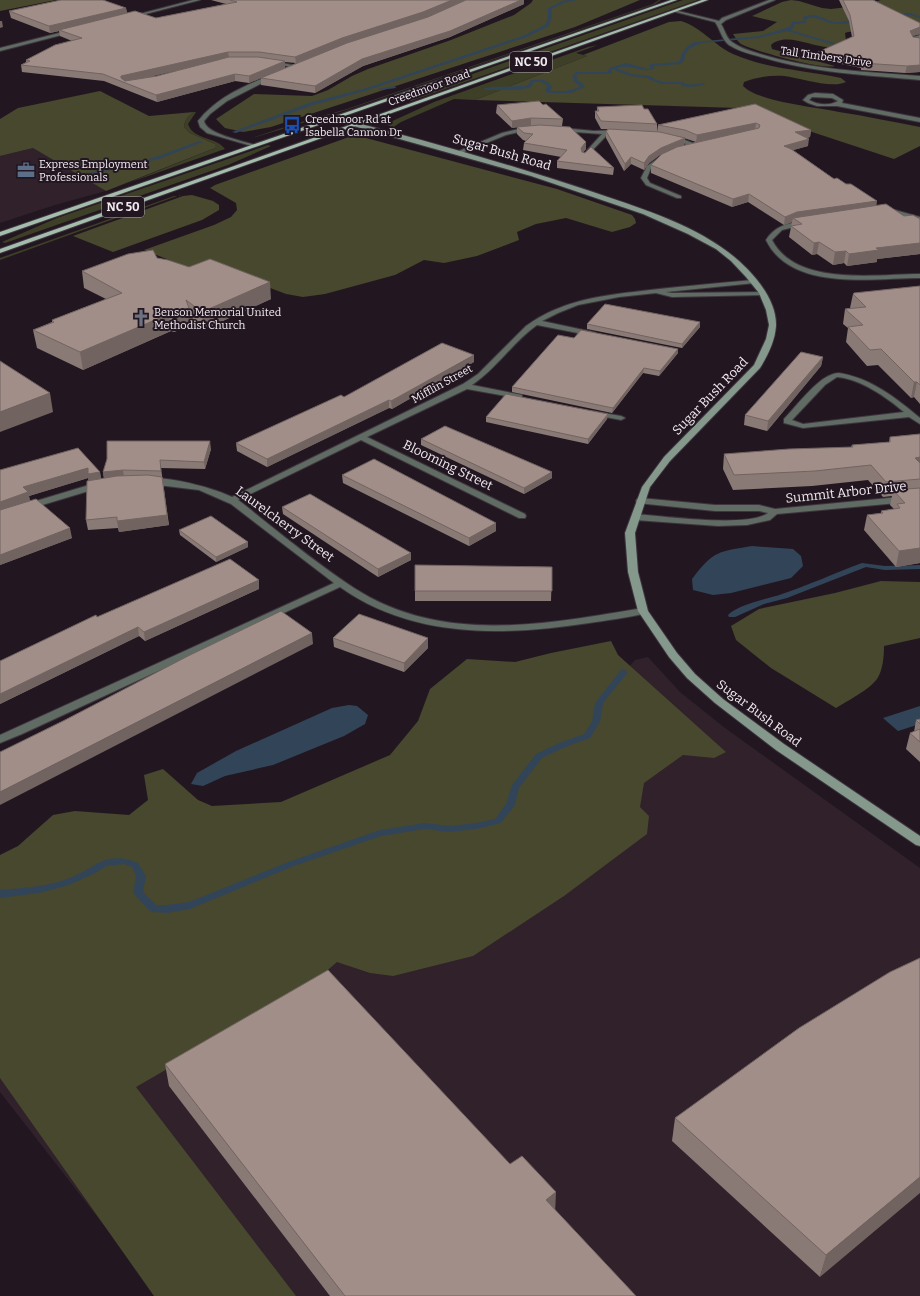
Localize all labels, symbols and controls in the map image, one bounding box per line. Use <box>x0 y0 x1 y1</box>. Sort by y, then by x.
street label: Tall Timbers Drive <box>780 44 872 70</box>
road number: NC 50 <box>510 52 552 72</box>
street label: Creedmoor Road <box>386 67 472 109</box>
place label: Creedmoor Rd at Isabella Cannon Dr <box>305 113 402 139</box>
bus stop icon: Creedmoor Rd at Isabella Cannon Dr <box>282 115 302 135</box>
street label: Sugar Bush Road <box>451 131 553 173</box>
place label: Express Employment Professionals <box>39 158 148 184</box>
office icon: Express Employment Professionals <box>16 160 36 180</box>
road number: NC 50 <box>102 197 144 217</box>
place label: Benson Memorial United Methodist Church <box>154 306 282 332</box>
church icon: Benson Memorial United Methodist Church <box>131 308 151 328</box>
street label: Sugar Bush Road <box>669 354 751 438</box>
street label: Mifflin Street <box>409 362 475 406</box>
street label: Blooming Street <box>401 437 496 493</box>
street label: Summit Arbor Drive <box>785 478 907 506</box>
street label: Laurelcherry Street <box>233 483 337 565</box>
street label: Sugar Bush Road <box>714 676 804 750</box>

